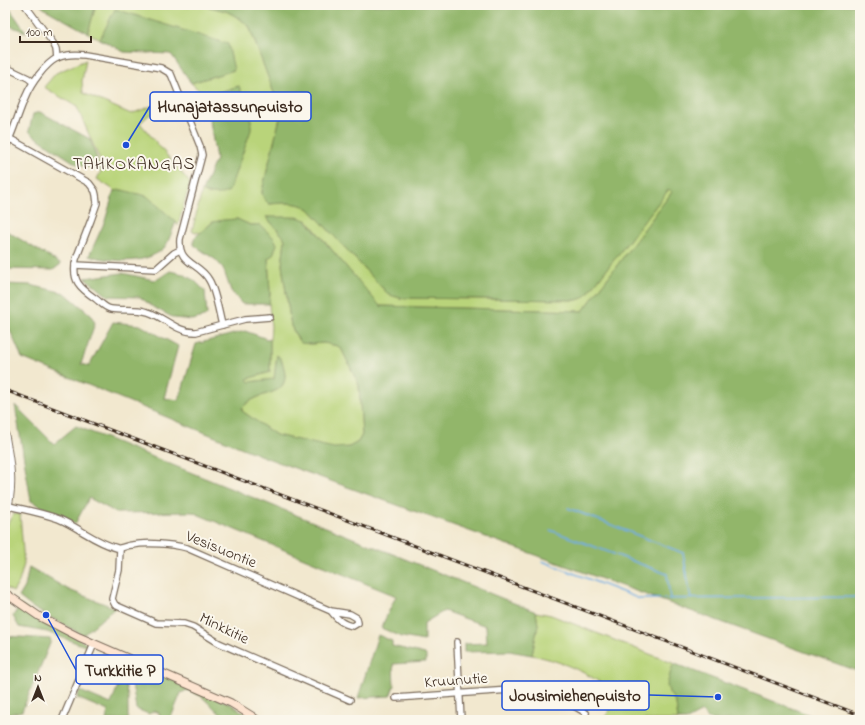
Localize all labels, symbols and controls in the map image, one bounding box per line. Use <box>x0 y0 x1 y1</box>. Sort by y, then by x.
scale bar <box>20 18 91 44</box>
text: 100 m <box>26 24 53 42</box>
callout: Hunajatassunpuisto <box>150 92 311 121</box>
text: Hunajatassunpuisto <box>157 95 303 120</box>
district label: TAHKOKANGAS <box>73 152 195 177</box>
street label: Vesisuontie <box>181 525 261 575</box>
street label: Minkkitie <box>195 607 254 652</box>
callout: Turkkitie P <box>76 655 163 684</box>
text: Turkkitie P <box>84 659 156 684</box>
north arrow <box>18 667 58 707</box>
street label: Kruunutie <box>424 667 489 695</box>
text: N <box>34 670 42 686</box>
callout: Jousimiehenpuisto <box>502 681 649 710</box>
text: Jousimiehenpuisto <box>509 684 641 709</box>

